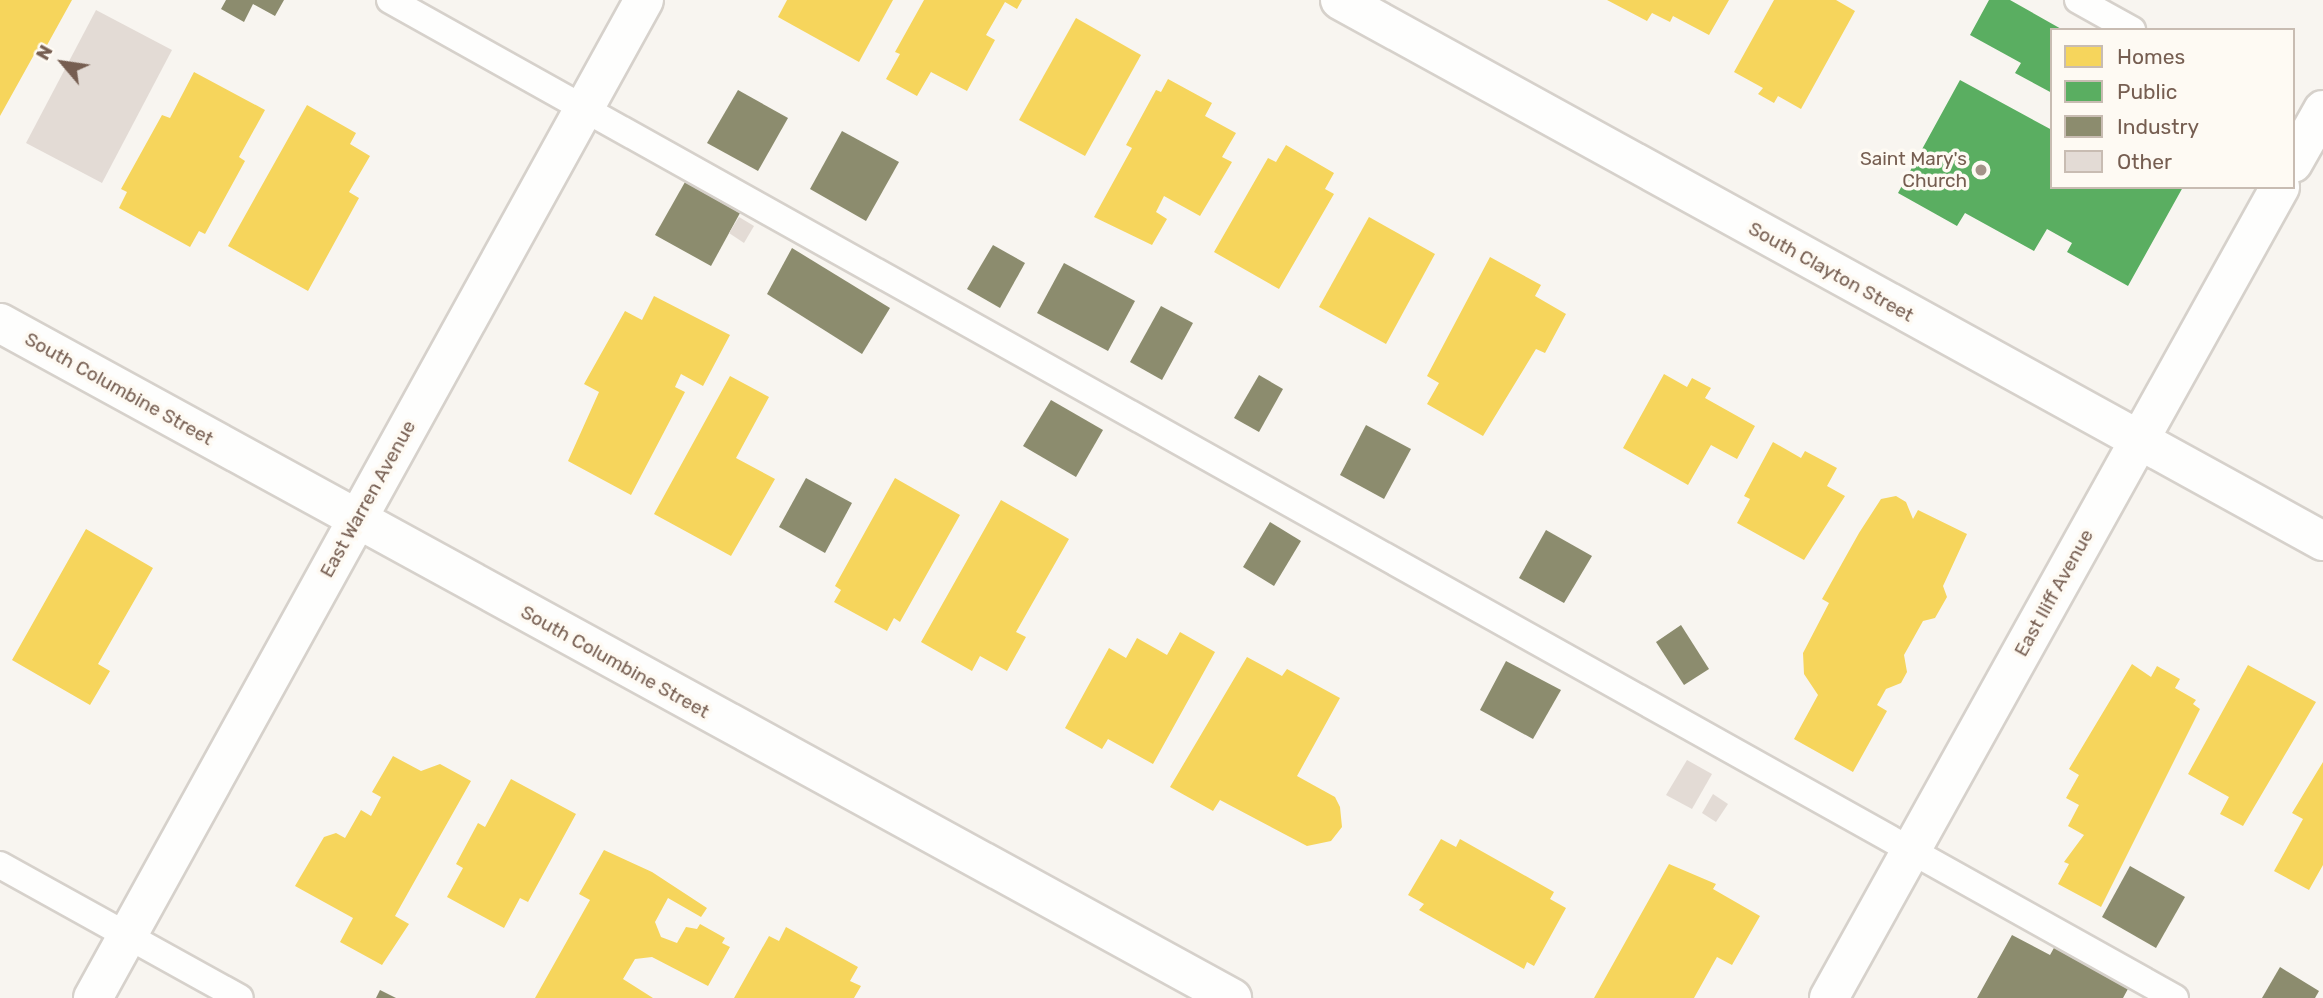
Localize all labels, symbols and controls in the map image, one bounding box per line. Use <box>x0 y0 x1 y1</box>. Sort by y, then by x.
north arrow <box>28 28 98 98</box>
legend <box>2050 28 2295 189</box>
text: N <box>31 41 58 64</box>
text: Homes <box>2117 44 2185 69</box>
text: Public <box>2117 79 2177 104</box>
text: Industry <box>2117 114 2199 139</box>
place label: Saint Mary's Church <box>1860 148 1967 192</box>
text: Other <box>2117 149 2172 174</box>
marker: Saint Mary's Church <box>1973 162 1989 178</box>
street label: South Clayton Street <box>1744 217 1918 327</box>
street label: South Columbine Street <box>21 328 217 450</box>
street label: East Warren Avenue <box>315 416 421 582</box>
street label: East Iliff Avenue <box>2009 525 2099 661</box>
street label: South Columbine Street <box>517 601 713 723</box>

